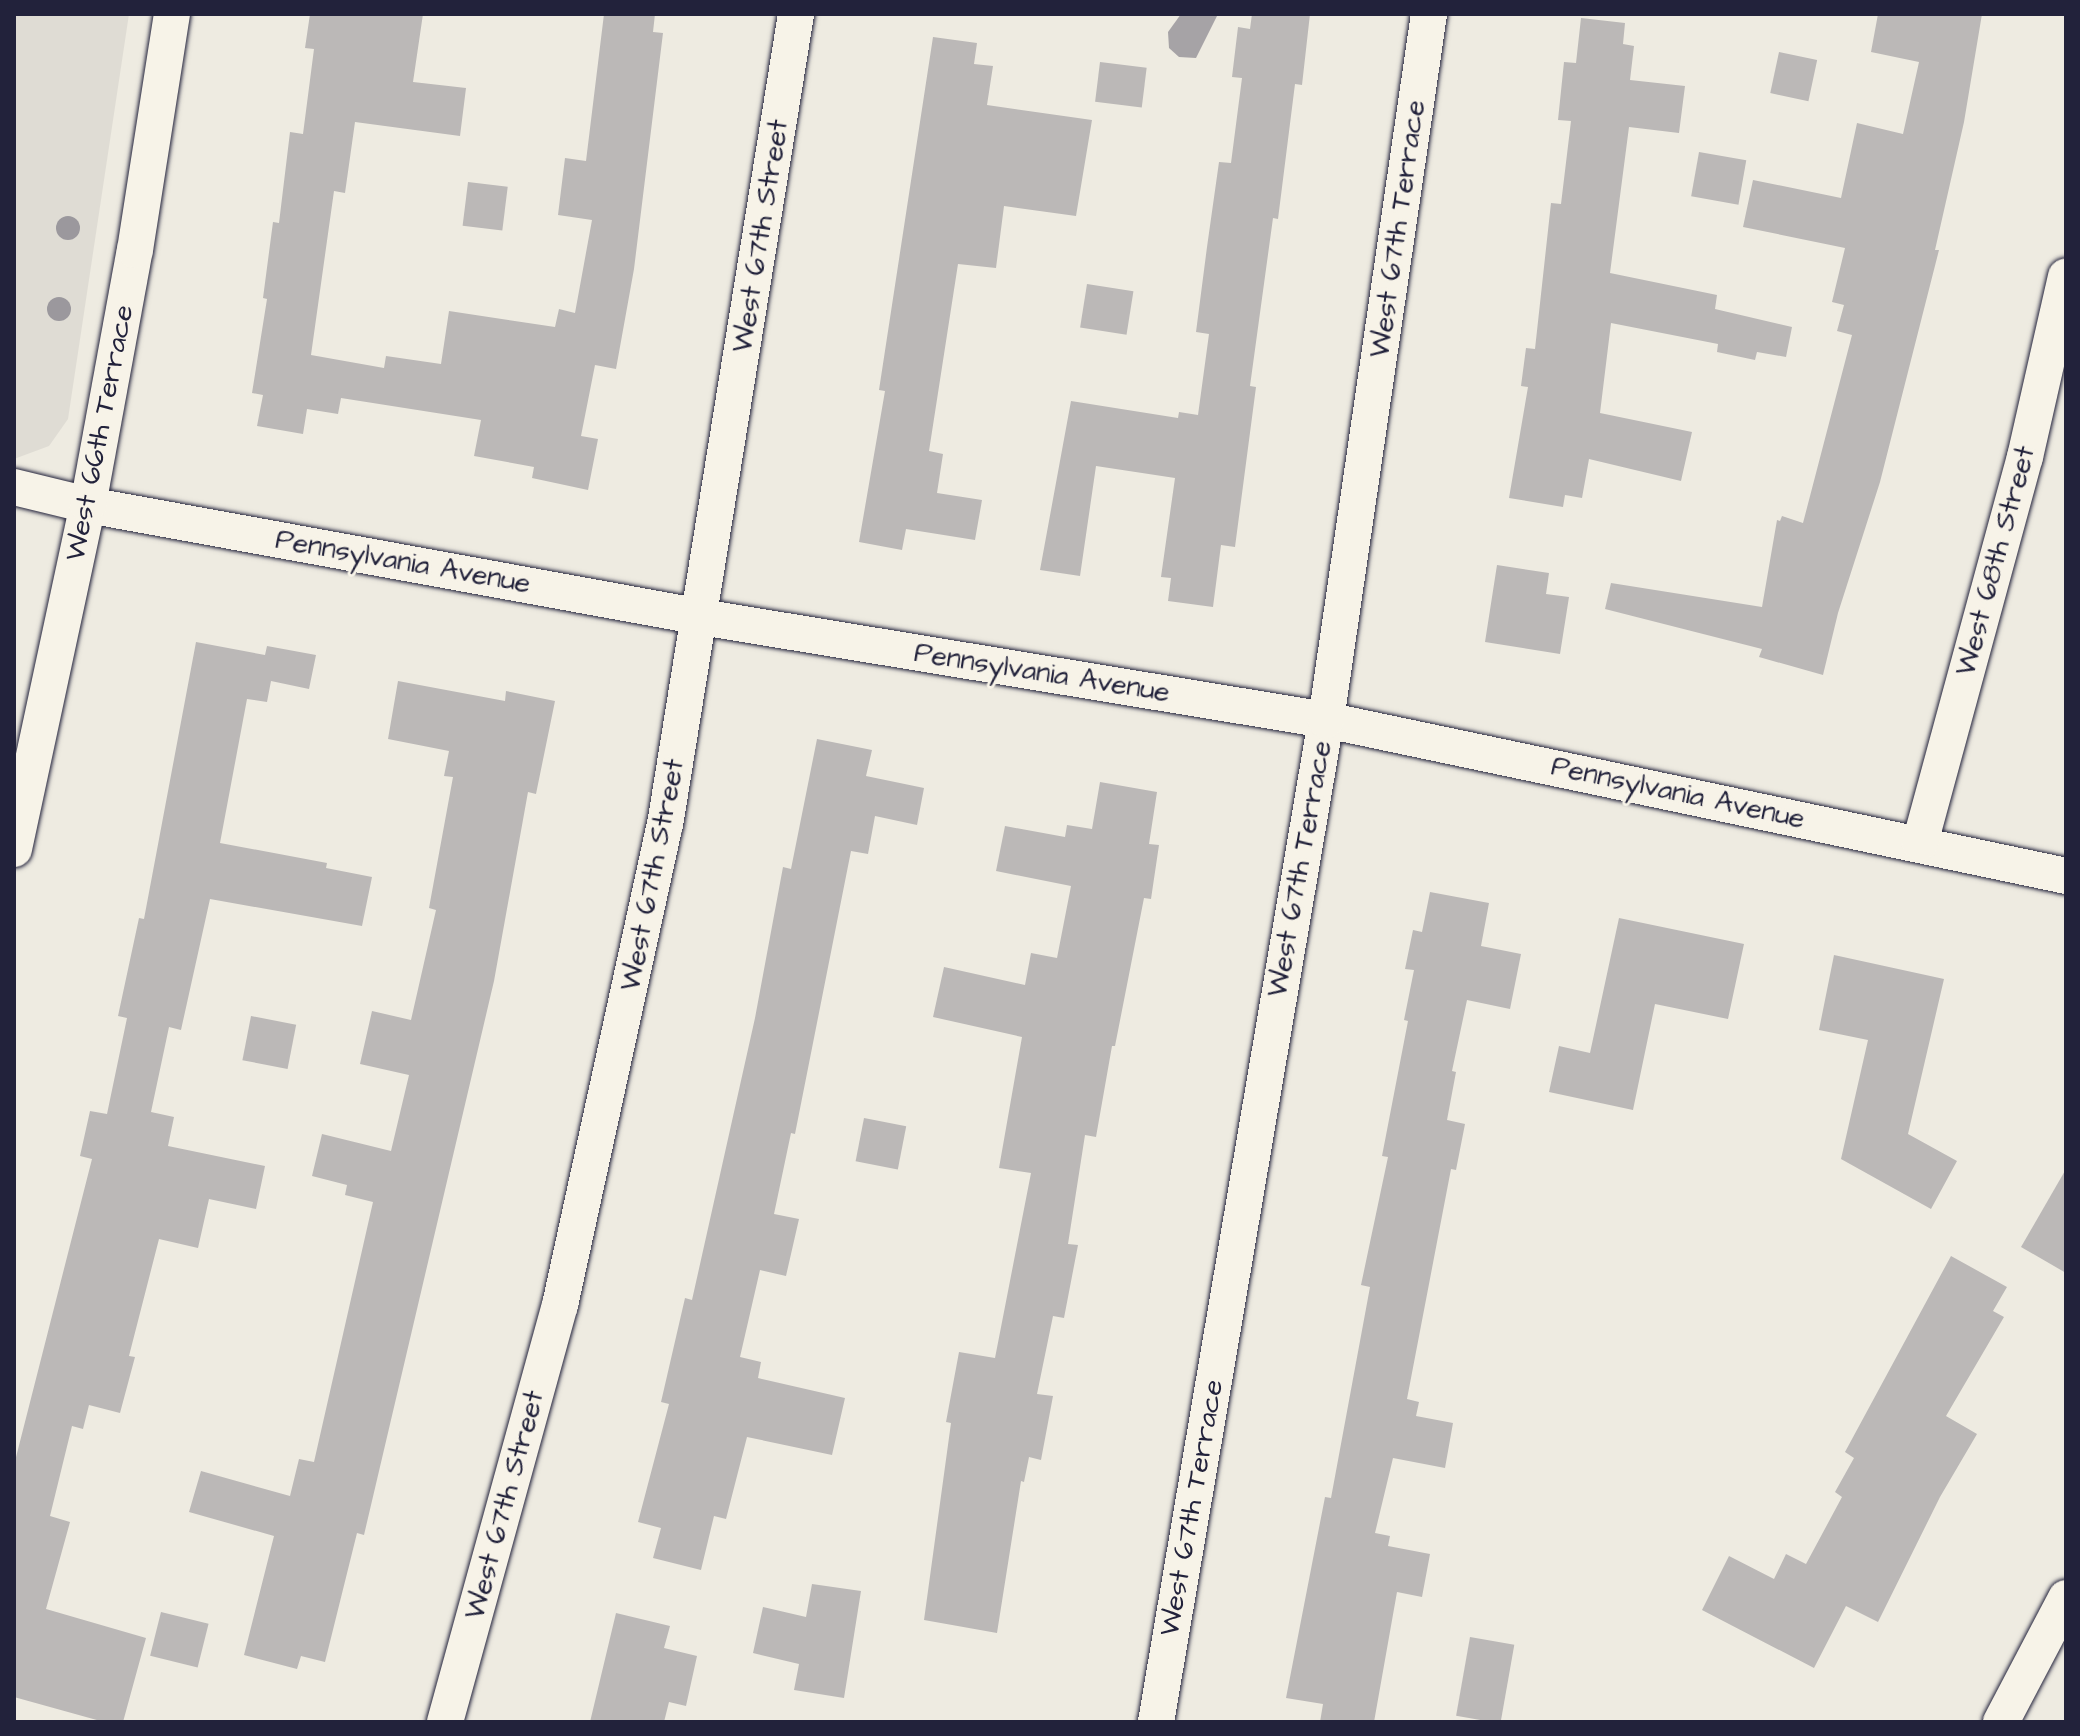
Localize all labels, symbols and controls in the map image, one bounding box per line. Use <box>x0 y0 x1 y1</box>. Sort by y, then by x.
street label: West 67th Terrace <box>1363 98 1433 360</box>
street label: West 67th Street <box>726 117 796 355</box>
street label: West 66th Terrace <box>59 302 141 564</box>
street label: West 68th Street <box>1949 442 2043 680</box>
street label: Pennsylvania Avenue <box>273 523 533 601</box>
street label: Pennsylvania Avenue <box>912 636 1172 710</box>
street label: West 67th Terrace <box>1261 738 1339 1000</box>
street label: Pennsylvania Avenue <box>1548 750 1808 836</box>
street label: West 67th Street <box>614 756 692 994</box>
street label: West 67th Terrace <box>1153 1377 1231 1639</box>
street label: West 67th Street <box>458 1387 552 1623</box>

